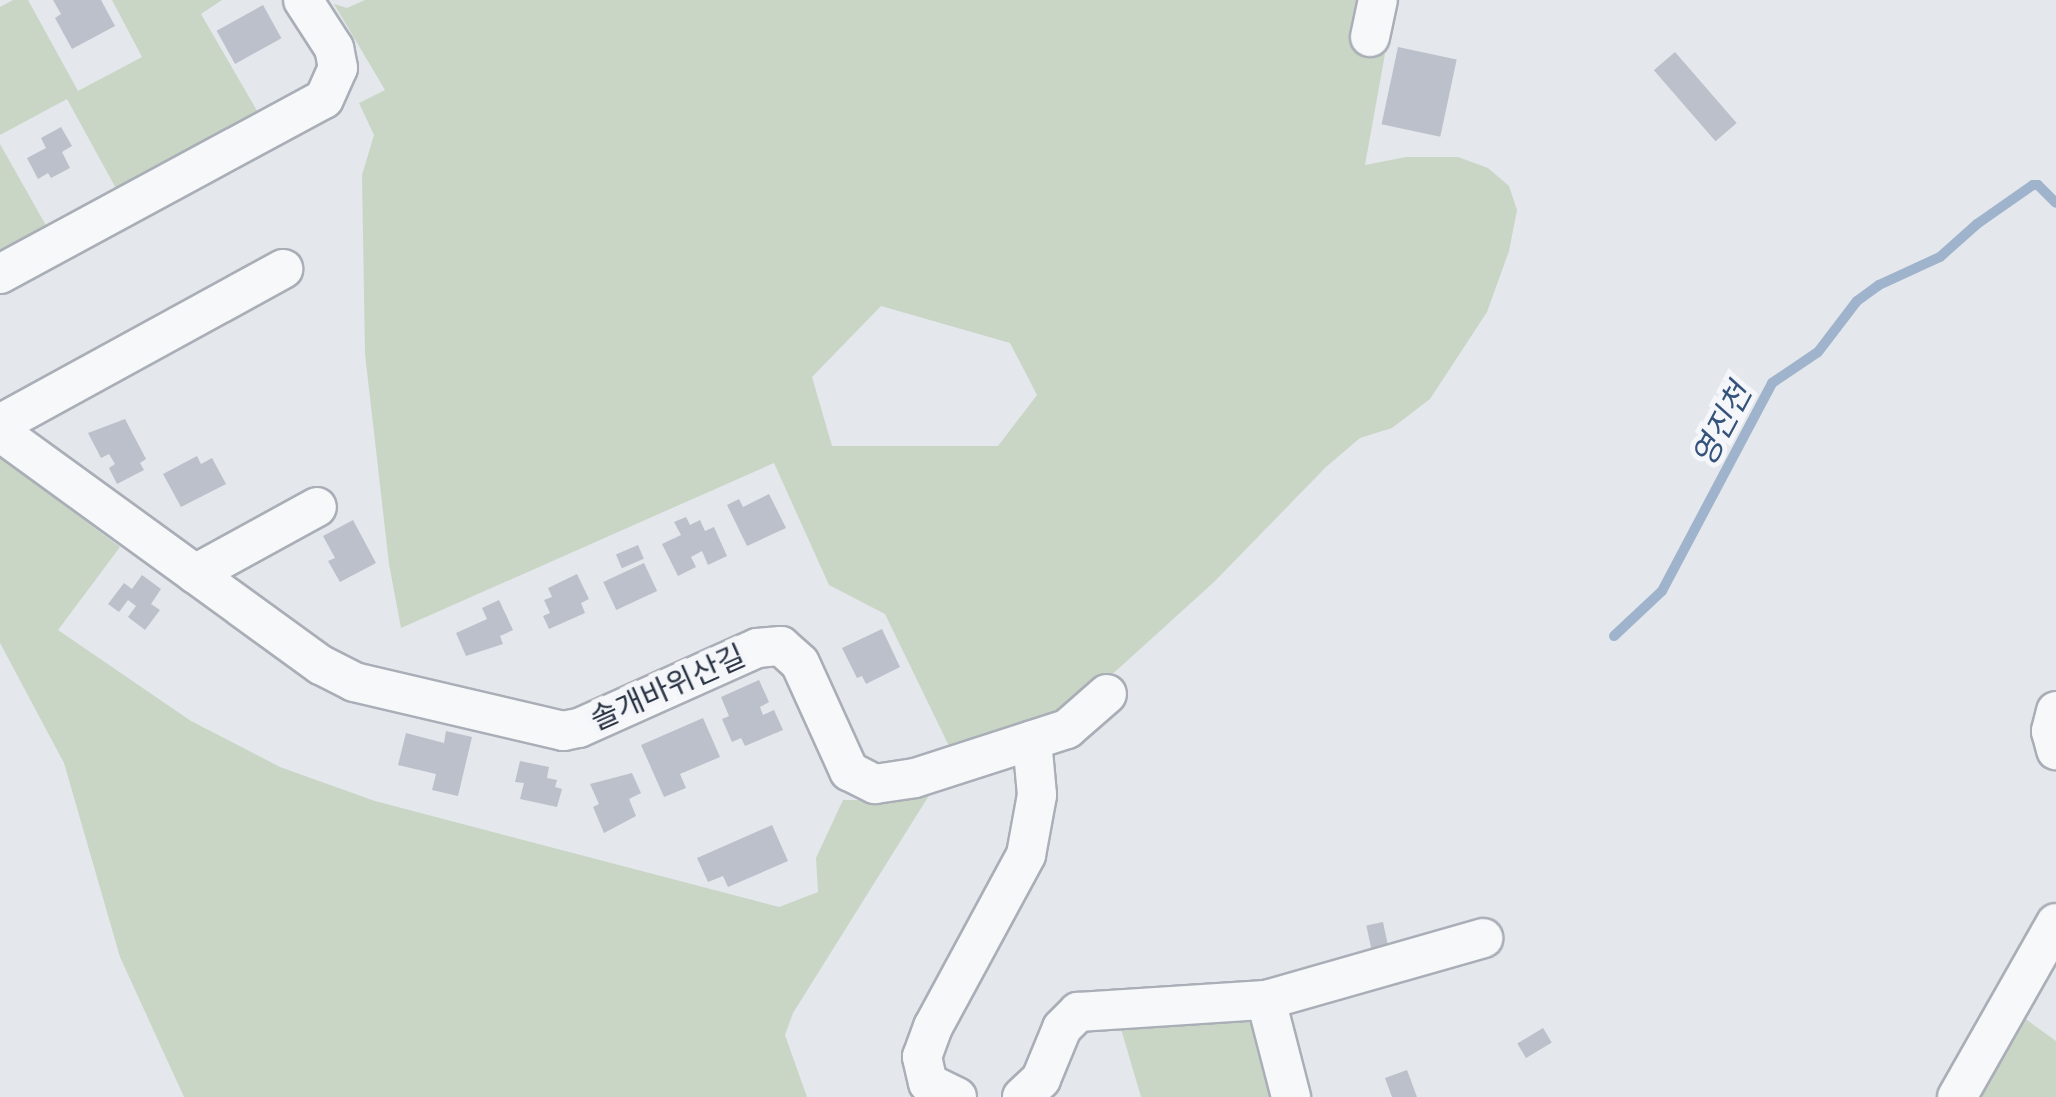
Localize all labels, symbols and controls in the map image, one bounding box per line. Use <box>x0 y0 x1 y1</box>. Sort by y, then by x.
water label: 영진천 <box>1684 377 1760 473</box>
street label: 솔개바위산길 <box>585 638 751 738</box>

